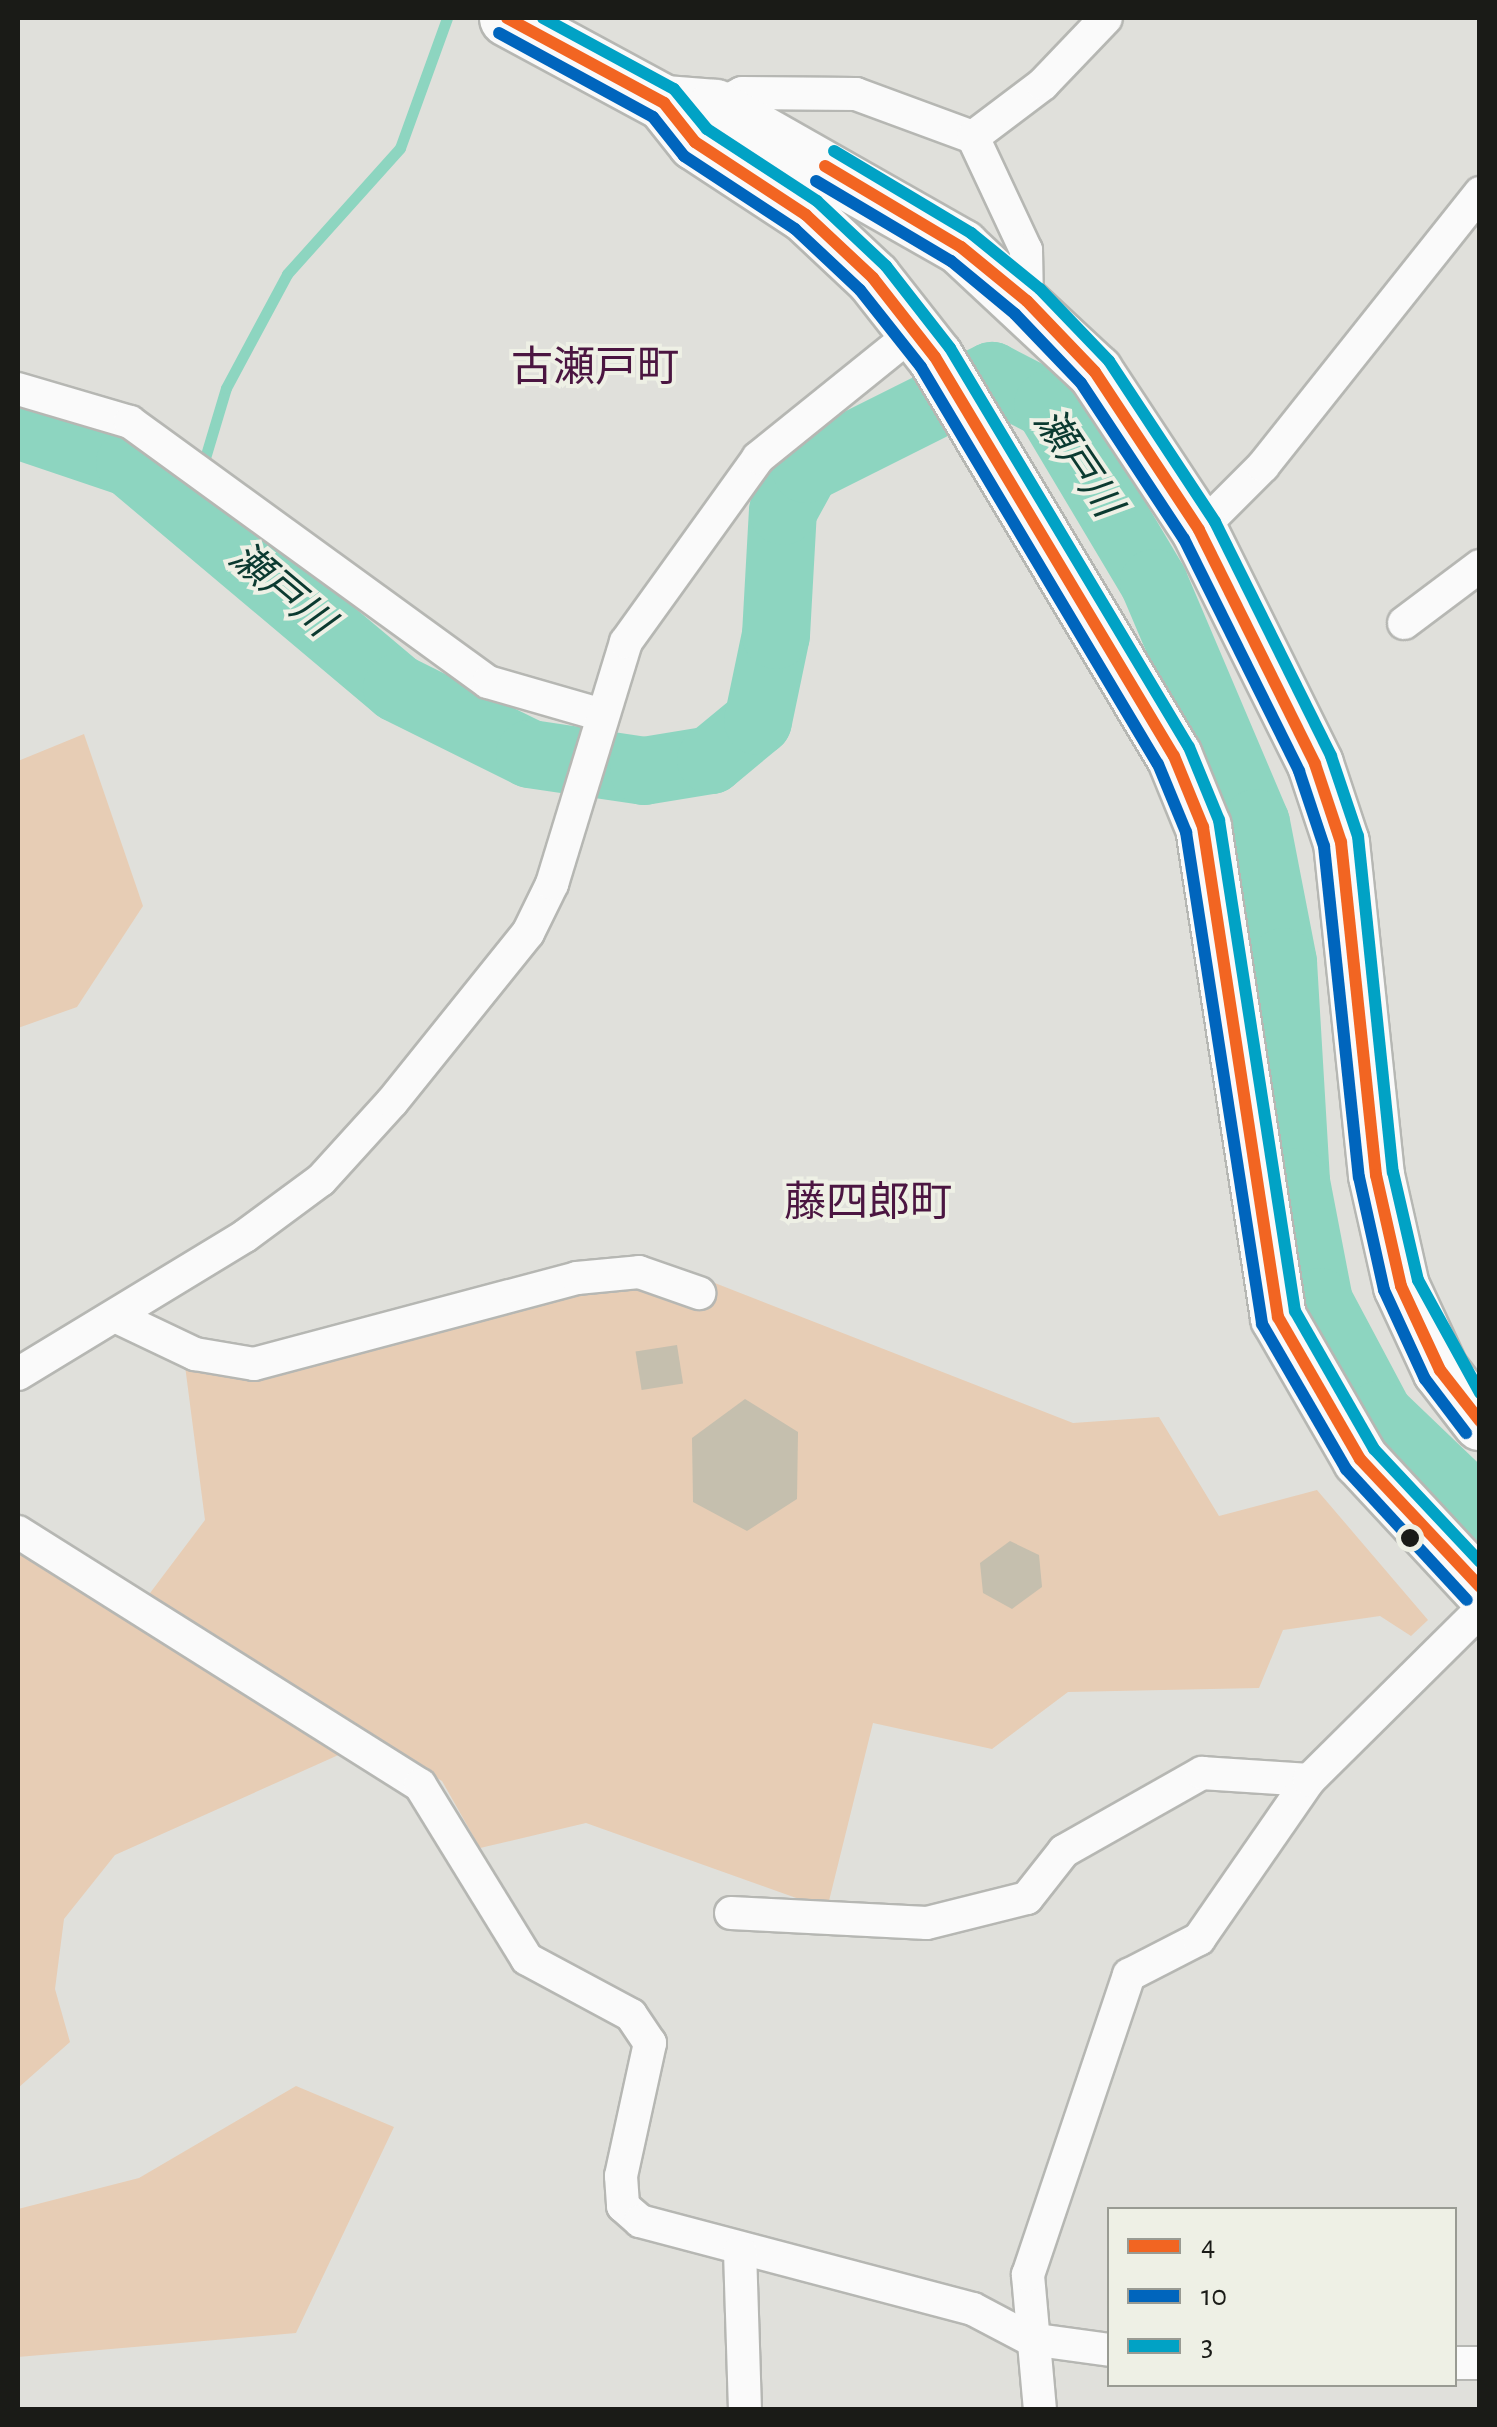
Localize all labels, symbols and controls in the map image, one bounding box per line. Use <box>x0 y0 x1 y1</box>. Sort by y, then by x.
district label: 古瀬戸町 <box>511 343 679 393</box>
water label: 瀬戸川 <box>1024 400 1130 526</box>
water label: 瀬戸川 <box>220 533 342 647</box>
district label: 藤四郎町 <box>784 1178 952 1228</box>
unlabelled marker <box>1400 1528 1420 1548</box>
legend <box>1107 2207 1457 2387</box>
text: 4 <box>1201 2231 1215 2261</box>
text: 10 <box>1201 2281 1227 2311</box>
text: 3 <box>1201 2331 1213 2361</box>

